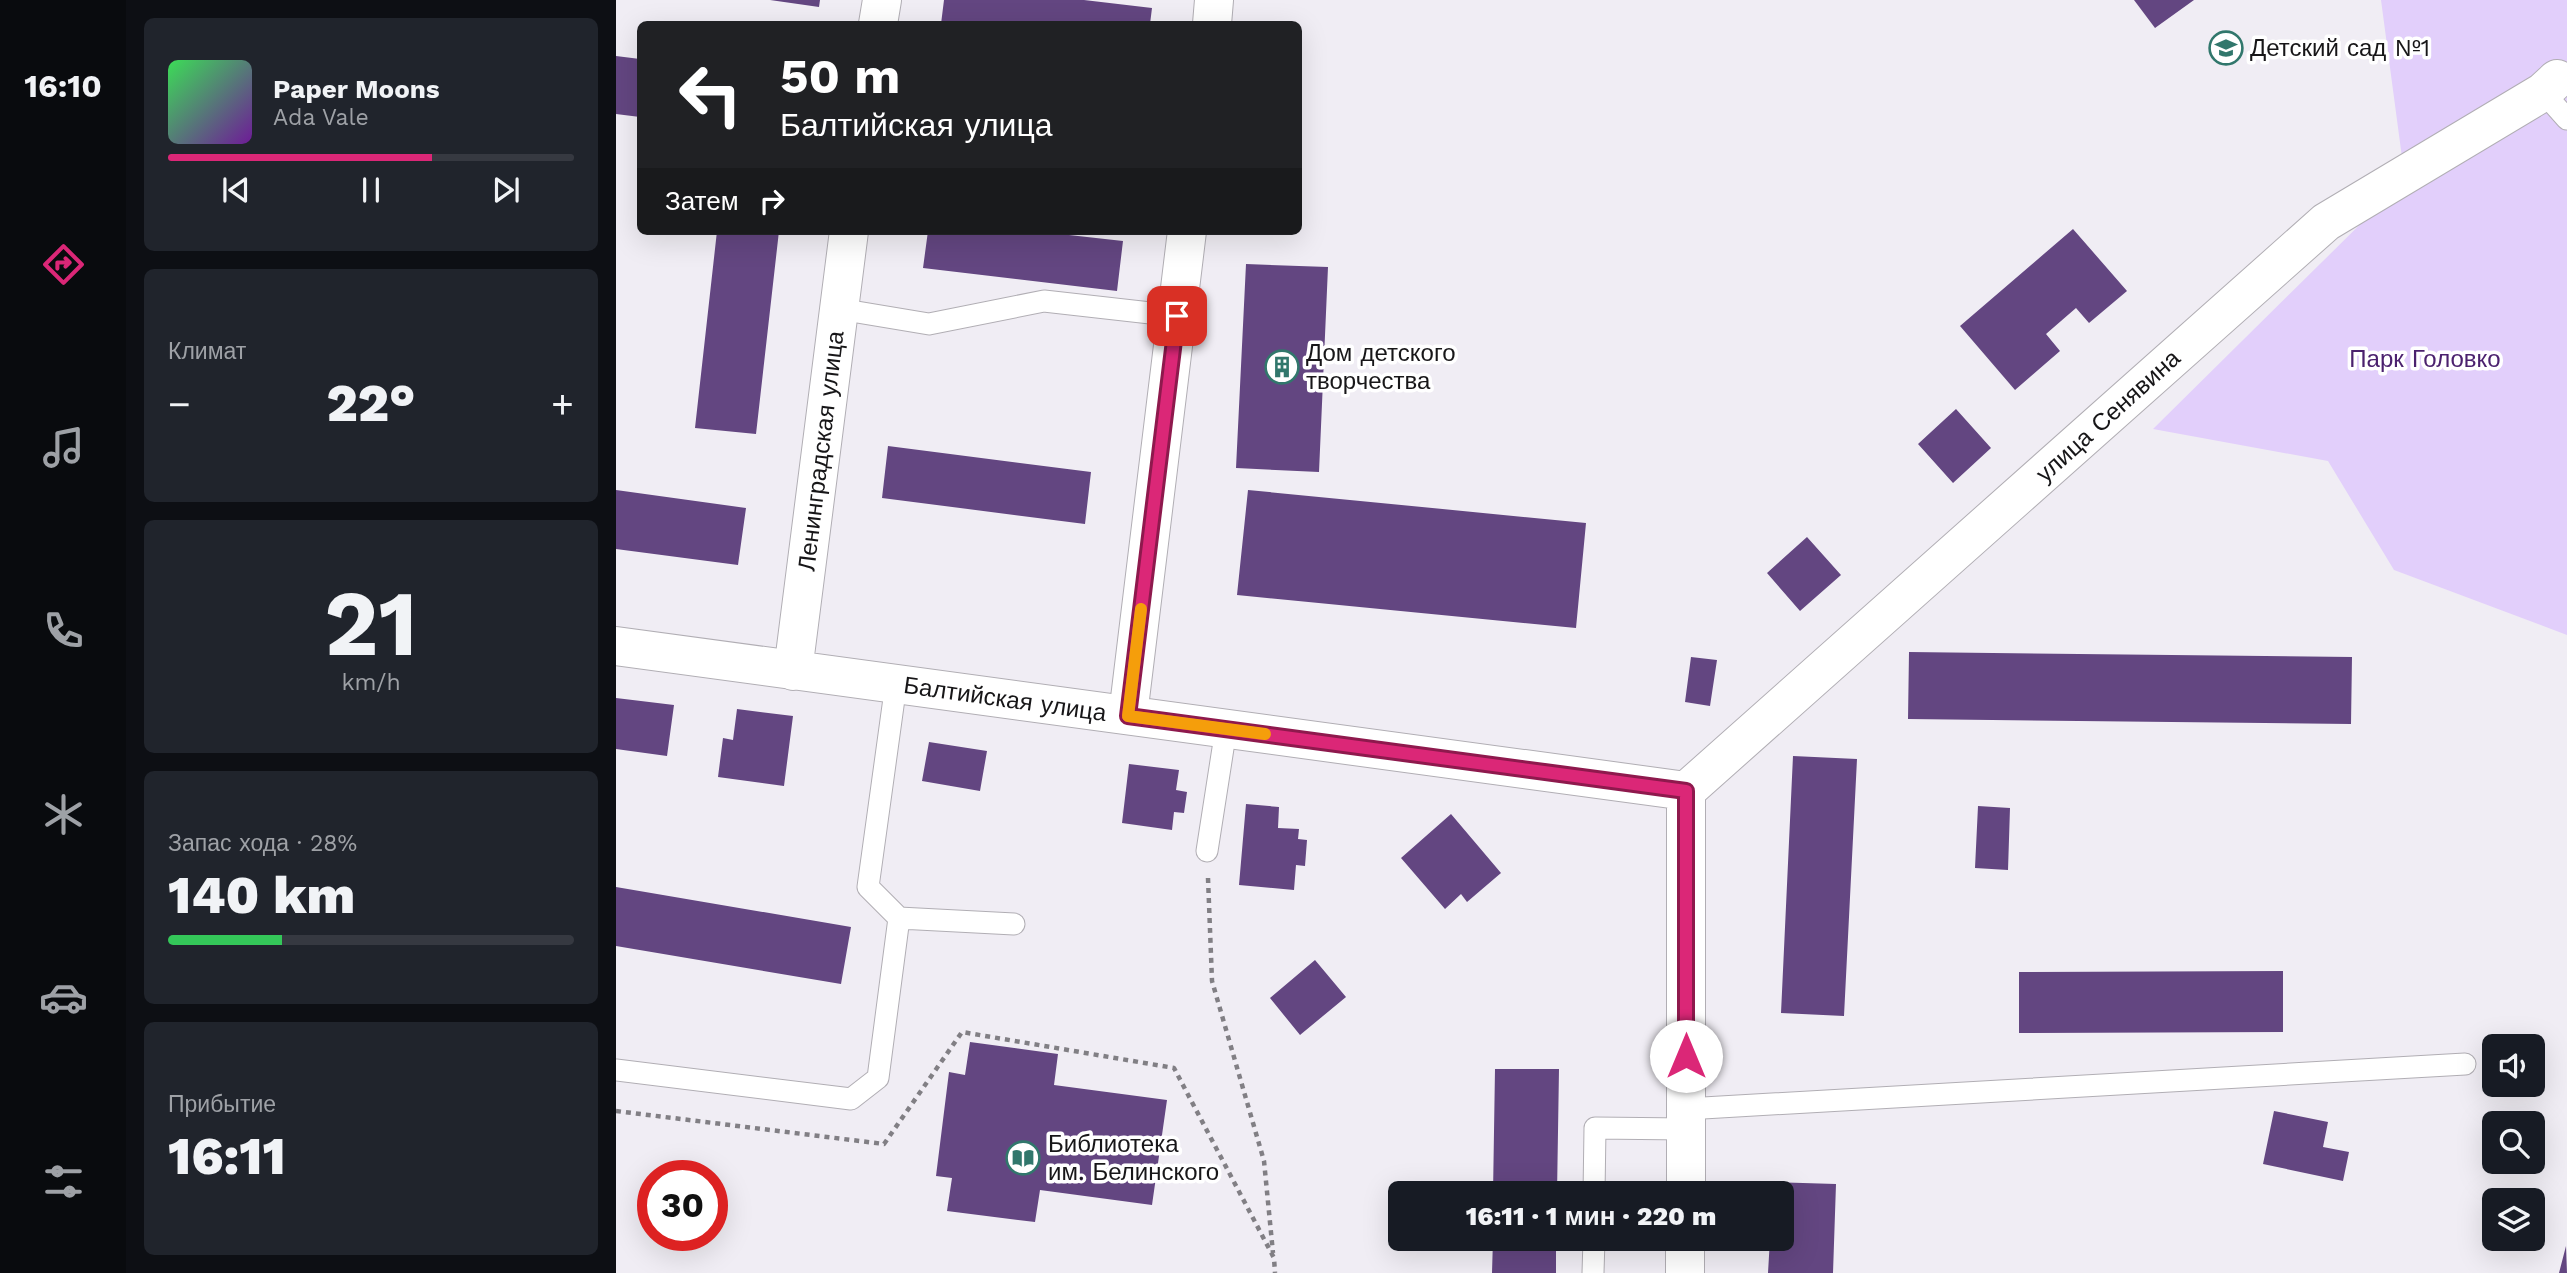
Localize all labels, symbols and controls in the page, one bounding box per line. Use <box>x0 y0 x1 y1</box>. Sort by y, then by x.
school or university icon: Детский сад №1 <box>2207 29 2245 67</box>
place label: Детский сад №1 <box>2250 34 2430 62</box>
text: 50 m <box>780 47 900 105</box>
icon: left <box>665 49 756 140</box>
text: 16:10 <box>24 67 102 105</box>
text: Paper Moons <box>273 74 440 104</box>
text: Ada Vale <box>273 104 369 131</box>
text: Балтийская улица <box>780 106 1053 144</box>
icon: previous <box>217 171 255 209</box>
icon: pause <box>352 171 390 209</box>
icon: next <box>487 171 525 209</box>
icon: right <box>753 182 791 220</box>
text: Затем <box>665 186 739 216</box>
icon: directions <box>39 240 88 289</box>
pin <box>1147 286 1207 346</box>
icon: arrive <box>1158 297 1196 335</box>
street label: Ленинградская улица <box>792 329 850 573</box>
text: Климат <box>168 338 246 365</box>
place label: Дом детского творчества <box>1306 339 1456 395</box>
street label: улица Сенявина <box>2030 344 2186 488</box>
park label: Парк Головко <box>2349 345 2501 373</box>
building icon: Дом детского творчества <box>1263 348 1301 386</box>
text: 22° <box>327 373 415 434</box>
text: − <box>168 382 191 426</box>
text: + <box>551 382 574 426</box>
icon: music <box>39 423 88 472</box>
text: 21 <box>324 570 418 677</box>
icon: phone <box>39 606 88 655</box>
text: km/h <box>341 669 401 696</box>
street label: Балтийская улица <box>902 671 1109 727</box>
icon: climate <box>39 790 88 839</box>
text: Запас хода · 28% <box>168 830 357 857</box>
text: 140 km <box>168 865 355 926</box>
icon: car <box>39 973 88 1022</box>
position arrow <box>1649 1019 1723 1093</box>
map controls <box>2482 1034 2545 1251</box>
button: sound <box>2482 1034 2545 1097</box>
text: Прибытие <box>168 1091 276 1118</box>
button: search <box>2482 1111 2545 1174</box>
text: 16:11 <box>168 1126 286 1187</box>
place label: Библиотека им. Белинского <box>1048 1130 1219 1186</box>
library icon: Библиотека им. Белинского <box>1004 1139 1042 1177</box>
icon: filters <box>39 1157 88 1206</box>
speed limit sign: 30 <box>637 1160 728 1251</box>
button: layers <box>2482 1188 2545 1251</box>
text: 16:11 · 1 мин · 220 m <box>1466 1201 1716 1231</box>

